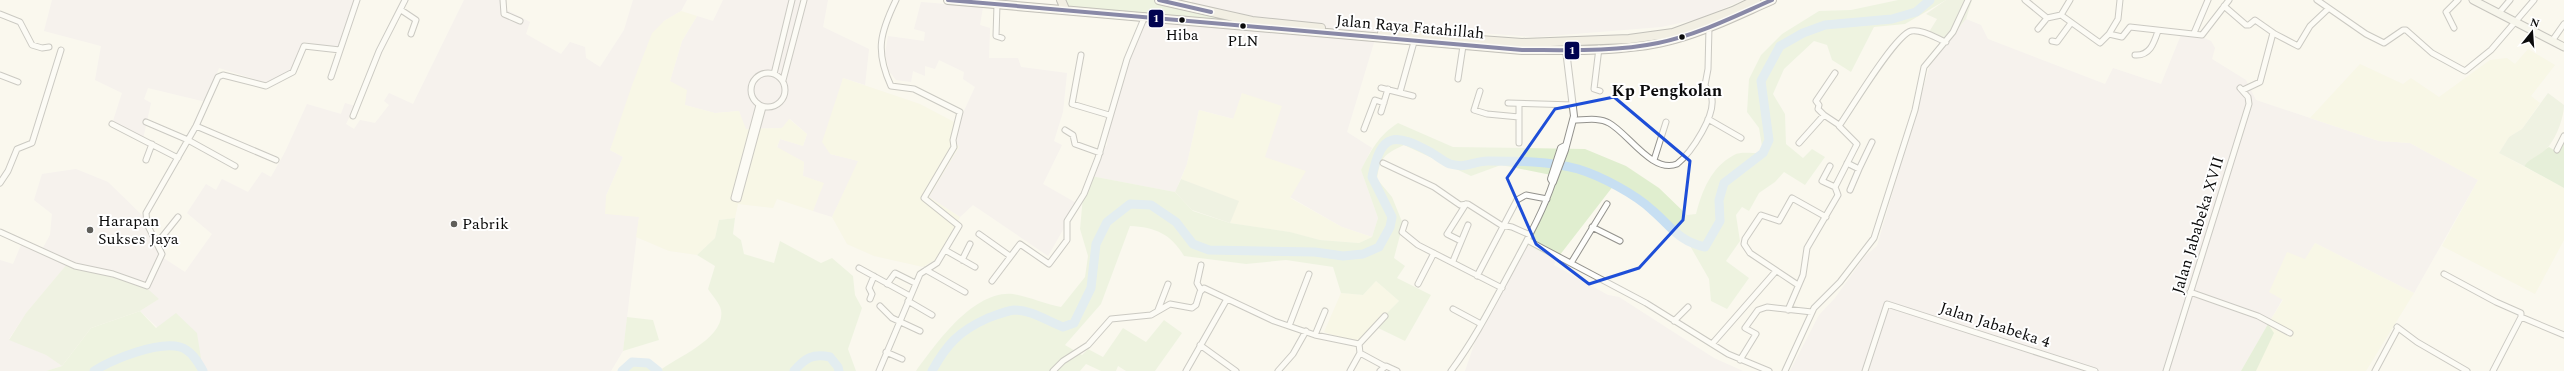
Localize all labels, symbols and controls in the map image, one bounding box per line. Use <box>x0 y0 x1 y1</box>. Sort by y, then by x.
line badge: 1 <box>1148 9 1164 28</box>
street label: Jalan Raya Fatahillah <box>1335 9 1485 45</box>
text: 1 <box>1153 10 1159 27</box>
north arrow <box>2512 12 2552 52</box>
text: N <box>2528 13 2542 32</box>
marker: Hiba <box>1177 15 1187 25</box>
marker: PLN <box>1238 21 1248 31</box>
place label: Hiba <box>1166 24 1199 47</box>
place label: PLN <box>1228 30 1258 53</box>
unlabelled marker <box>1677 32 1687 42</box>
line badge: 1 <box>1564 41 1580 60</box>
text: 1 <box>1569 42 1575 59</box>
district label: Kp Pengkolan <box>1612 78 1723 104</box>
street label: Jalan Jababeka XVII <box>2166 153 2230 297</box>
place label: Harapan Sukses Jaya <box>98 209 179 251</box>
place label: Pabrik <box>462 212 509 236</box>
marker: Pabrik <box>449 219 459 229</box>
marker: Harapan Sukses Jaya <box>85 225 95 235</box>
street label: Jalan Jababeka 4 <box>1937 296 2053 354</box>

